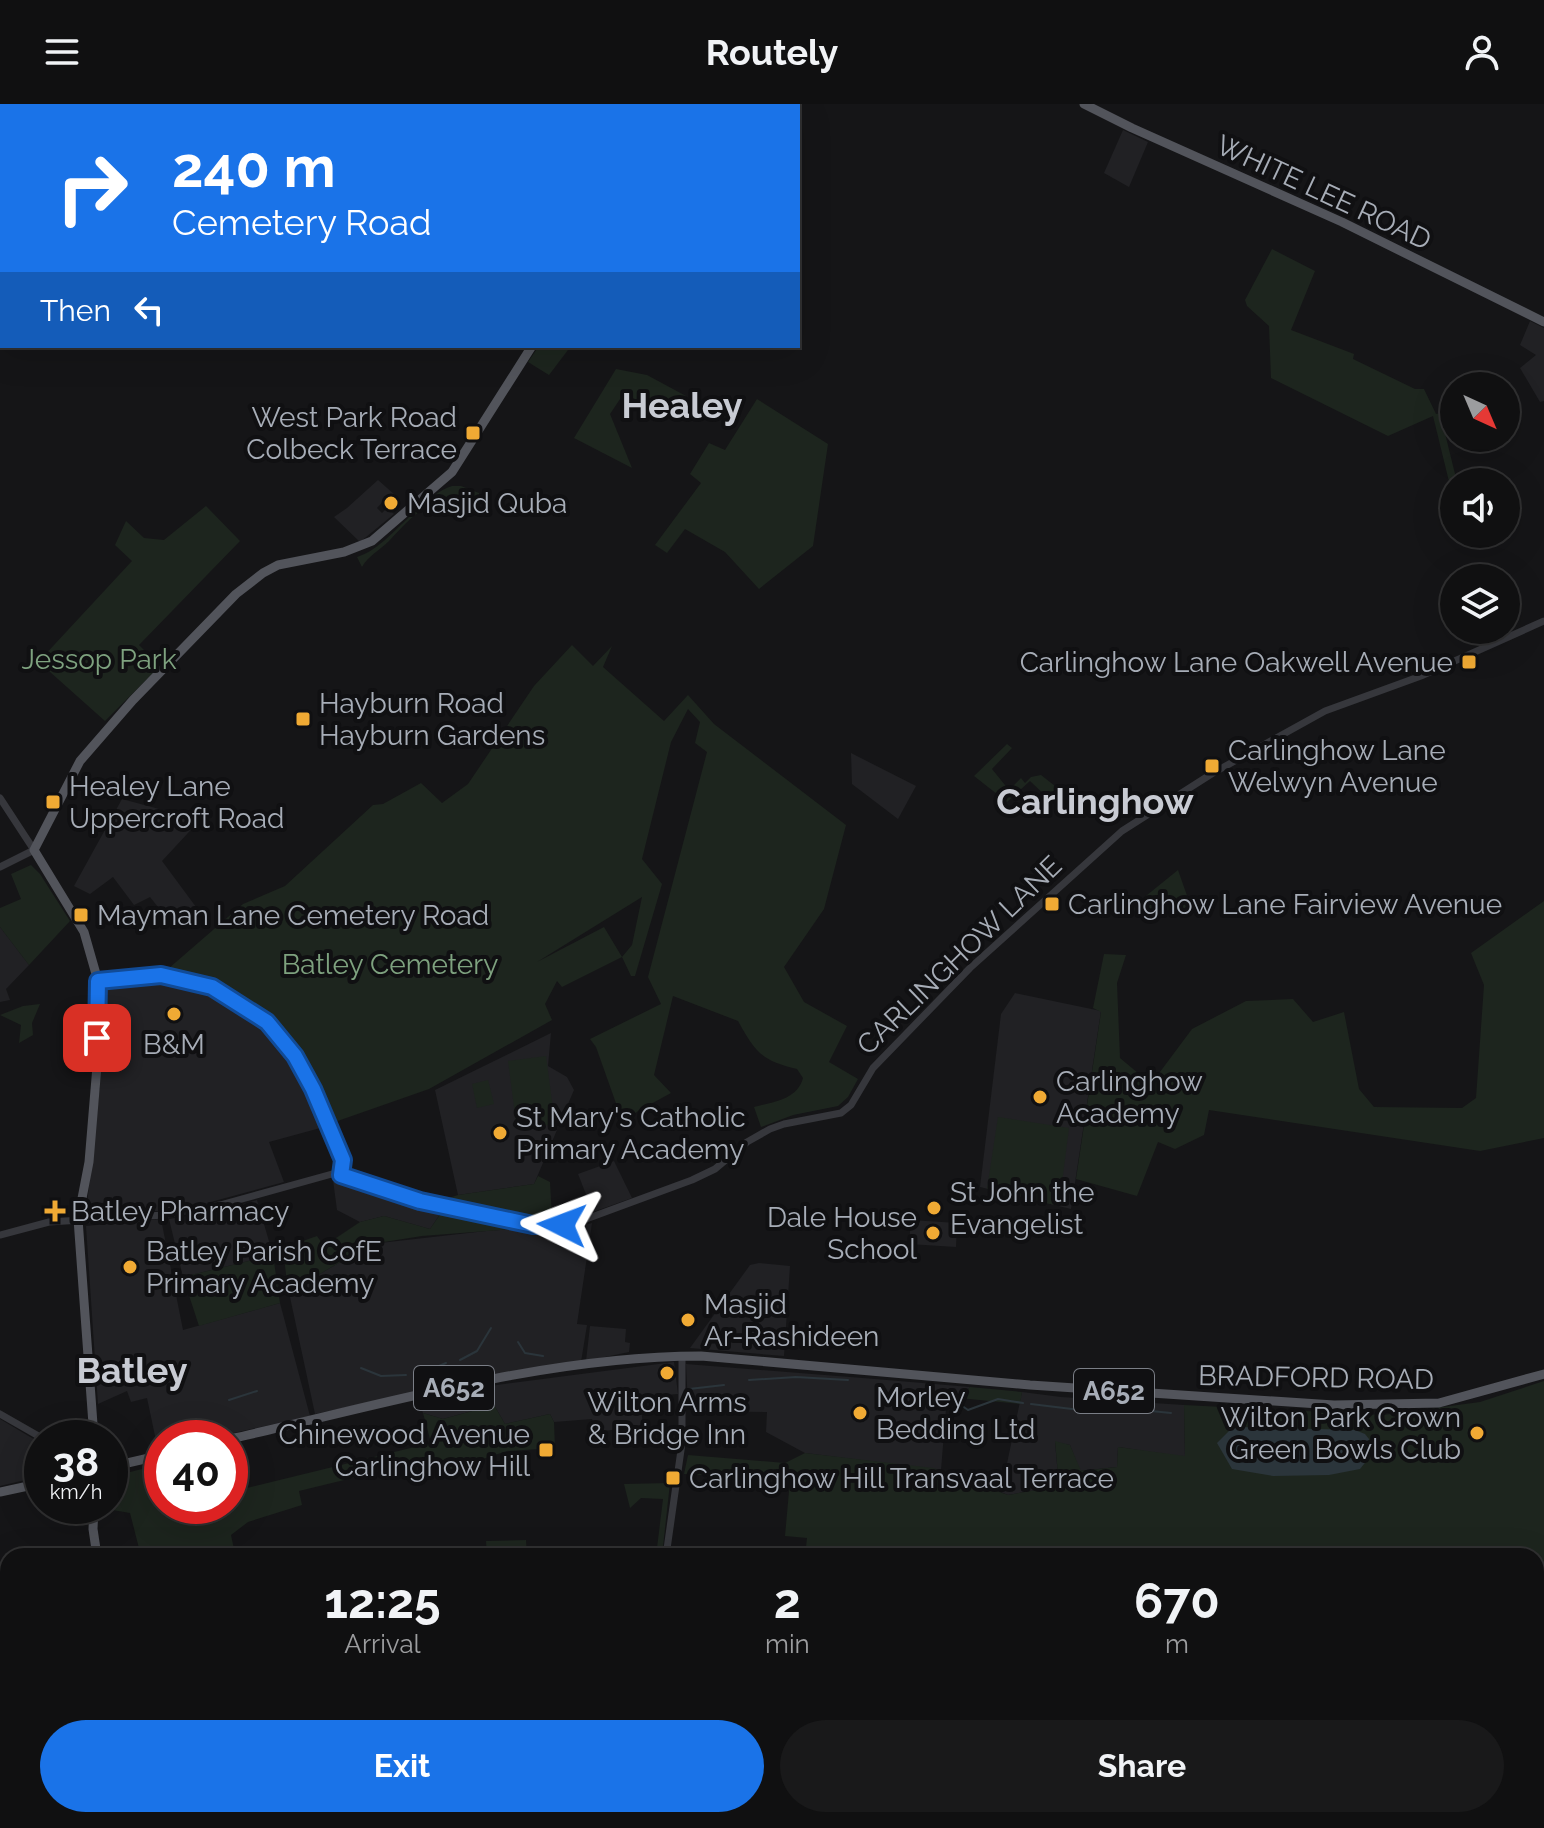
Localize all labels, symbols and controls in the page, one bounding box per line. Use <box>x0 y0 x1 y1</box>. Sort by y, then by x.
icon: menu <box>40 30 84 74</box>
icon: person <box>1460 30 1504 74</box>
text: Routely <box>706 31 838 73</box>
street label: WHITE LEE ROAD <box>1211 128 1436 257</box>
text: 240 m <box>172 134 336 200</box>
icon: right <box>40 136 144 240</box>
text: Cemetery Road <box>172 201 431 243</box>
icon: left <box>127 288 171 332</box>
text: Then <box>40 293 111 328</box>
north arrow <box>1440 372 1520 452</box>
map controls <box>1440 372 1520 644</box>
district label: Healey <box>622 384 743 426</box>
place label: West Park Road Colbeck Terrace <box>246 401 457 466</box>
marker: West Park Road Colbeck Terrace <box>464 424 482 442</box>
button: sound <box>1440 468 1520 548</box>
place label: Masjid Quba <box>407 487 567 520</box>
marker: Masjid Quba <box>382 494 400 512</box>
button: layers <box>1440 564 1520 644</box>
park label: Jessop Park <box>22 643 177 676</box>
place label: Carlinghow Lane Oakwell Avenue <box>1020 646 1453 679</box>
marker: Carlinghow Lane Oakwell Avenue <box>1460 653 1478 671</box>
place label: Hayburn Road Hayburn Gardens <box>319 687 545 752</box>
marker: Hayburn Road Hayburn Gardens <box>294 710 312 728</box>
place label: Carlinghow Lane Welwyn Avenue <box>1228 734 1446 799</box>
marker: Carlinghow Lane Welwyn Avenue <box>1203 757 1221 775</box>
place label: Healey Lane Uppercroft Road <box>69 770 284 835</box>
district label: Carlinghow <box>996 780 1195 822</box>
marker: Healey Lane Uppercroft Road <box>44 793 62 811</box>
street label: CARLINGHOW LANE <box>850 849 1068 1061</box>
place label: Carlinghow Lane Fairview Avenue <box>1068 888 1502 921</box>
marker: Carlinghow Lane Fairview Avenue <box>1043 895 1061 913</box>
place label: Mayman Lane Cemetery Road <box>97 899 489 932</box>
marker: Mayman Lane Cemetery Road <box>72 906 90 924</box>
park label: Batley Cemetery <box>282 948 498 981</box>
pin <box>63 1004 131 1072</box>
marker: B&M <box>165 1005 183 1023</box>
icon: arrive <box>75 1016 119 1060</box>
place label: B&M <box>143 1028 205 1061</box>
place label: Carlinghow Academy <box>1056 1065 1203 1130</box>
marker: Carlinghow Academy <box>1031 1088 1049 1106</box>
place label: St Mary's Catholic Primary Academy <box>516 1101 746 1166</box>
marker: St Mary's Catholic Primary Academy <box>491 1124 509 1142</box>
place label: St John the Evangelist <box>950 1176 1094 1241</box>
position arrow <box>520 1183 604 1267</box>
place label: Batley Pharmacy <box>71 1195 290 1228</box>
marker: St John the Evangelist <box>925 1199 943 1217</box>
place label: Dale House School <box>767 1201 917 1266</box>
marker: Batley Pharmacy <box>46 1202 64 1220</box>
marker: Dale House School <box>924 1224 942 1242</box>
place label: Batley Parish CofE Primary Academy <box>146 1235 382 1300</box>
marker: Batley Parish CofE Primary Academy <box>121 1258 139 1276</box>
place label: Masjid Ar-Rashideen <box>704 1288 879 1353</box>
marker: Masjid Ar-Rashideen <box>679 1311 697 1329</box>
district label: Batley <box>77 1349 188 1391</box>
street label: BRADFORD ROAD <box>1198 1359 1434 1396</box>
marker: Wilton Arms & Bridge Inn <box>658 1364 676 1382</box>
road number: A652 <box>414 1366 494 1410</box>
road number: A652 <box>1074 1369 1154 1413</box>
place label: Morley Bedding Ltd <box>876 1381 1035 1446</box>
place label: Wilton Arms & Bridge Inn <box>587 1386 747 1451</box>
place label: Wilton Park Crown Green Bowls Club <box>1221 1401 1461 1466</box>
marker: Morley Bedding Ltd <box>851 1404 869 1422</box>
place label: Chinewood Avenue Carlinghow Hill <box>278 1418 530 1483</box>
speed limit sign: 40 <box>144 1420 248 1524</box>
marker: Wilton Park Crown Green Bowls Club <box>1468 1424 1486 1442</box>
text: 38 <box>53 1438 99 1485</box>
marker: Chinewood Avenue Carlinghow Hill <box>537 1441 555 1459</box>
place label: Carlinghow Hill Transvaal Terrace <box>689 1462 1114 1495</box>
marker: Carlinghow Hill Transvaal Terrace <box>664 1469 682 1487</box>
text: km/h <box>50 1480 102 1504</box>
text: 12:25 <box>324 1573 441 1629</box>
text: 2 <box>774 1573 801 1629</box>
text: 670 <box>1134 1573 1220 1629</box>
text: Arrival <box>344 1629 421 1659</box>
text: min <box>765 1629 810 1659</box>
text: m <box>1165 1629 1189 1659</box>
button: Exit <box>40 1720 764 1812</box>
button: Share <box>780 1720 1504 1812</box>

